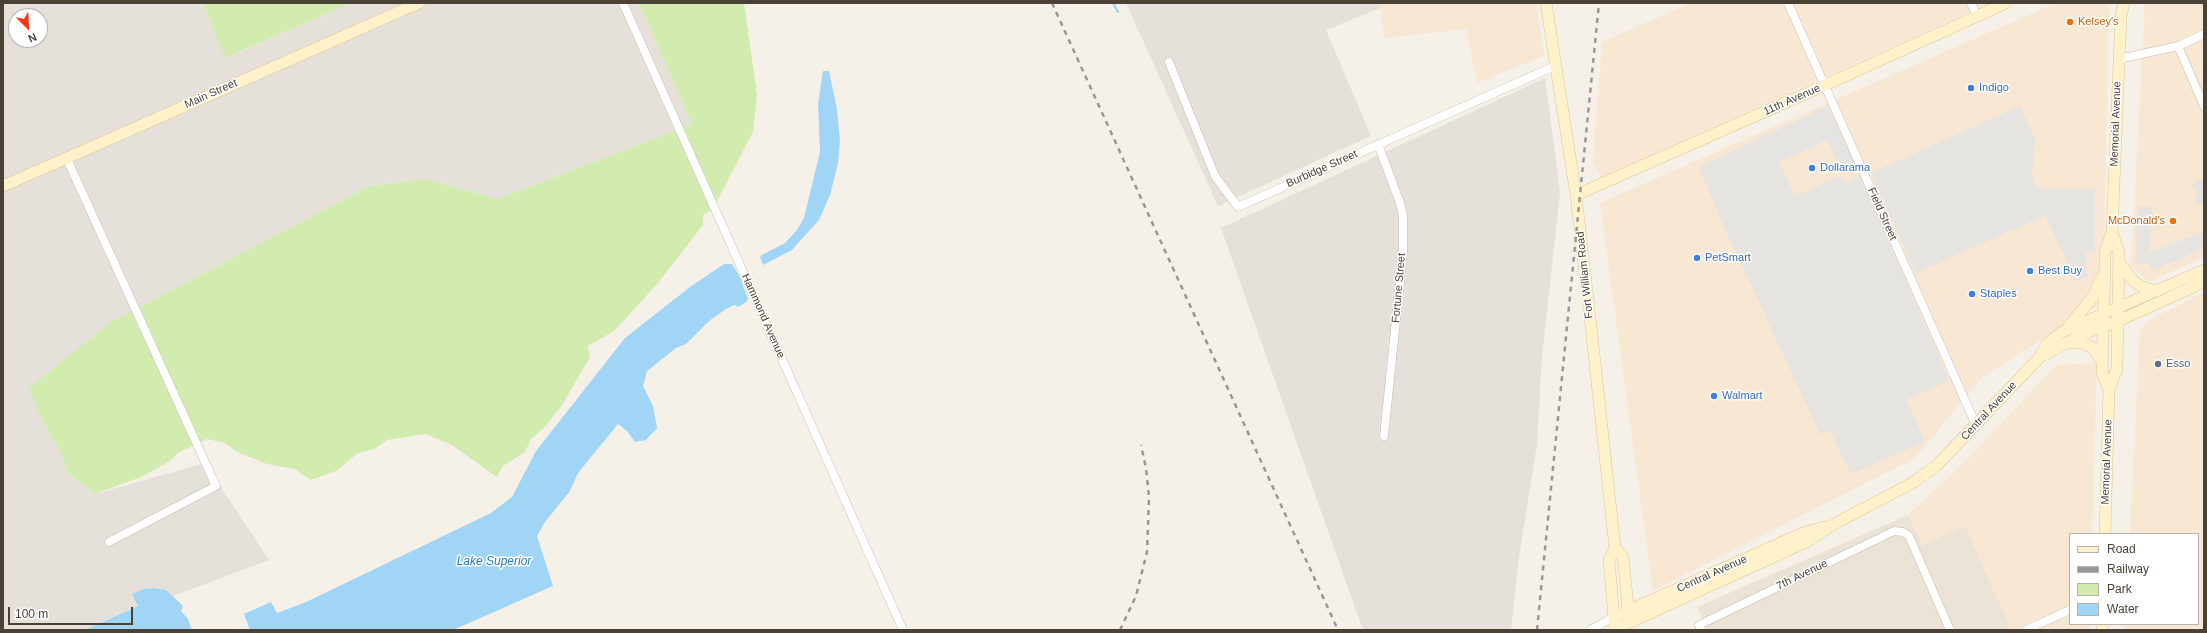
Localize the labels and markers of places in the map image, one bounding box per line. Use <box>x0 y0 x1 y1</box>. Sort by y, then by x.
place label: Kelsey's <box>2078 15 2119 29</box>
marker: Kelsey's <box>2065 17 2075 27</box>
place label: Indigo <box>1979 81 2009 95</box>
marker: Indigo <box>1966 83 1976 93</box>
place label: Dollarama <box>1820 161 1870 175</box>
marker: Dollarama <box>1807 163 1817 173</box>
place label: McDonald's <box>2108 214 2165 228</box>
marker: McDonald's <box>2168 216 2178 226</box>
place label: PetSmart <box>1705 251 1751 265</box>
marker: PetSmart <box>1692 253 1702 263</box>
place label: Best Buy <box>2038 264 2082 278</box>
marker: Best Buy <box>2025 266 2035 276</box>
place label: Staples <box>1980 287 2017 301</box>
marker: Staples <box>1967 289 1977 299</box>
place label: Esso <box>2166 357 2190 371</box>
marker: Esso <box>2153 359 2163 369</box>
place label: Walmart <box>1722 389 1763 403</box>
marker: Walmart <box>1709 391 1719 401</box>

